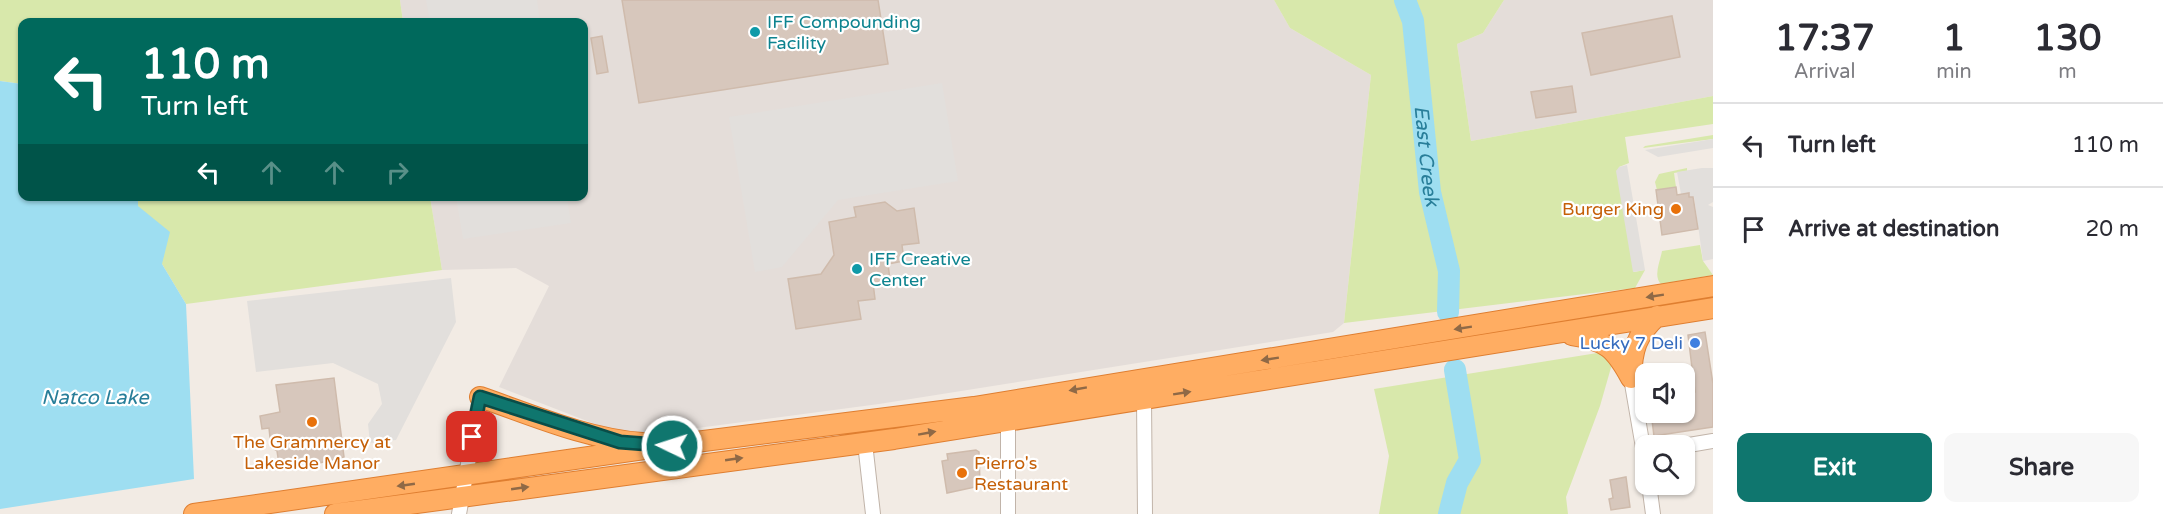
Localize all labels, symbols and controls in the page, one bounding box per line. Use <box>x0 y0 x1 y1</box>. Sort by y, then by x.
place label: IFF Compounding Facility <box>767 11 921 54</box>
text: 17:37 <box>1775 17 1875 60</box>
text: 1 <box>1943 17 1965 60</box>
text: 130 <box>2033 17 2101 60</box>
marker: IFF Compounding Facility <box>748 25 762 39</box>
text: 110 m <box>141 39 270 90</box>
icon: left <box>42 42 120 120</box>
text: Arrival <box>1794 60 1856 84</box>
text: min <box>1936 60 1972 84</box>
text: m <box>2058 60 2077 84</box>
text: Turn left <box>141 90 248 123</box>
water label: East Creek <box>1408 105 1444 211</box>
icon: left <box>1737 129 1770 162</box>
text: Turn left <box>1788 132 1876 158</box>
text: 110 m <box>2072 132 2139 158</box>
icon: left <box>192 156 225 189</box>
icon: ahead <box>255 156 288 189</box>
icon: ahead <box>318 156 351 189</box>
icon: right <box>381 156 414 189</box>
place label: Burger King <box>1562 198 1664 220</box>
marker: Burger King <box>1669 202 1683 216</box>
icon: arrive <box>1737 213 1770 246</box>
text: Arrive at destination <box>1788 216 1999 242</box>
text: 20 m <box>2085 216 2139 242</box>
place label: IFF Creative Center <box>869 248 971 291</box>
marker: IFF Creative Center <box>850 262 864 276</box>
one-way arrow <box>1646 292 1665 301</box>
one-way arrow <box>1453 324 1472 333</box>
place label: Lucky 7 Deli <box>1580 332 1683 354</box>
marker: Lucky 7 Deli <box>1688 336 1702 350</box>
one-way arrow <box>1261 355 1280 364</box>
map controls <box>1635 363 1695 495</box>
button: sound <box>1635 363 1695 423</box>
one-way arrow <box>1068 385 1087 394</box>
water label: Natco Lake <box>41 386 150 410</box>
one-way arrow <box>1173 388 1192 397</box>
pin <box>446 411 497 462</box>
position arrow <box>640 414 704 478</box>
marker: The Grammercy at Lakeside Manor <box>305 415 319 429</box>
icon: arrive <box>455 420 488 453</box>
one-way arrow <box>918 428 937 437</box>
place label: The Grammercy at Lakeside Manor <box>233 431 391 474</box>
button: Exit <box>1737 433 1932 502</box>
button: Share <box>1944 433 2139 502</box>
button: search <box>1635 435 1695 495</box>
place label: Pierro's Restaurant <box>974 452 1068 495</box>
one-way arrow <box>725 455 744 464</box>
marker: Pierro's Restaurant <box>955 466 969 480</box>
one-way arrow <box>397 480 416 489</box>
one-way arrow <box>510 483 529 493</box>

